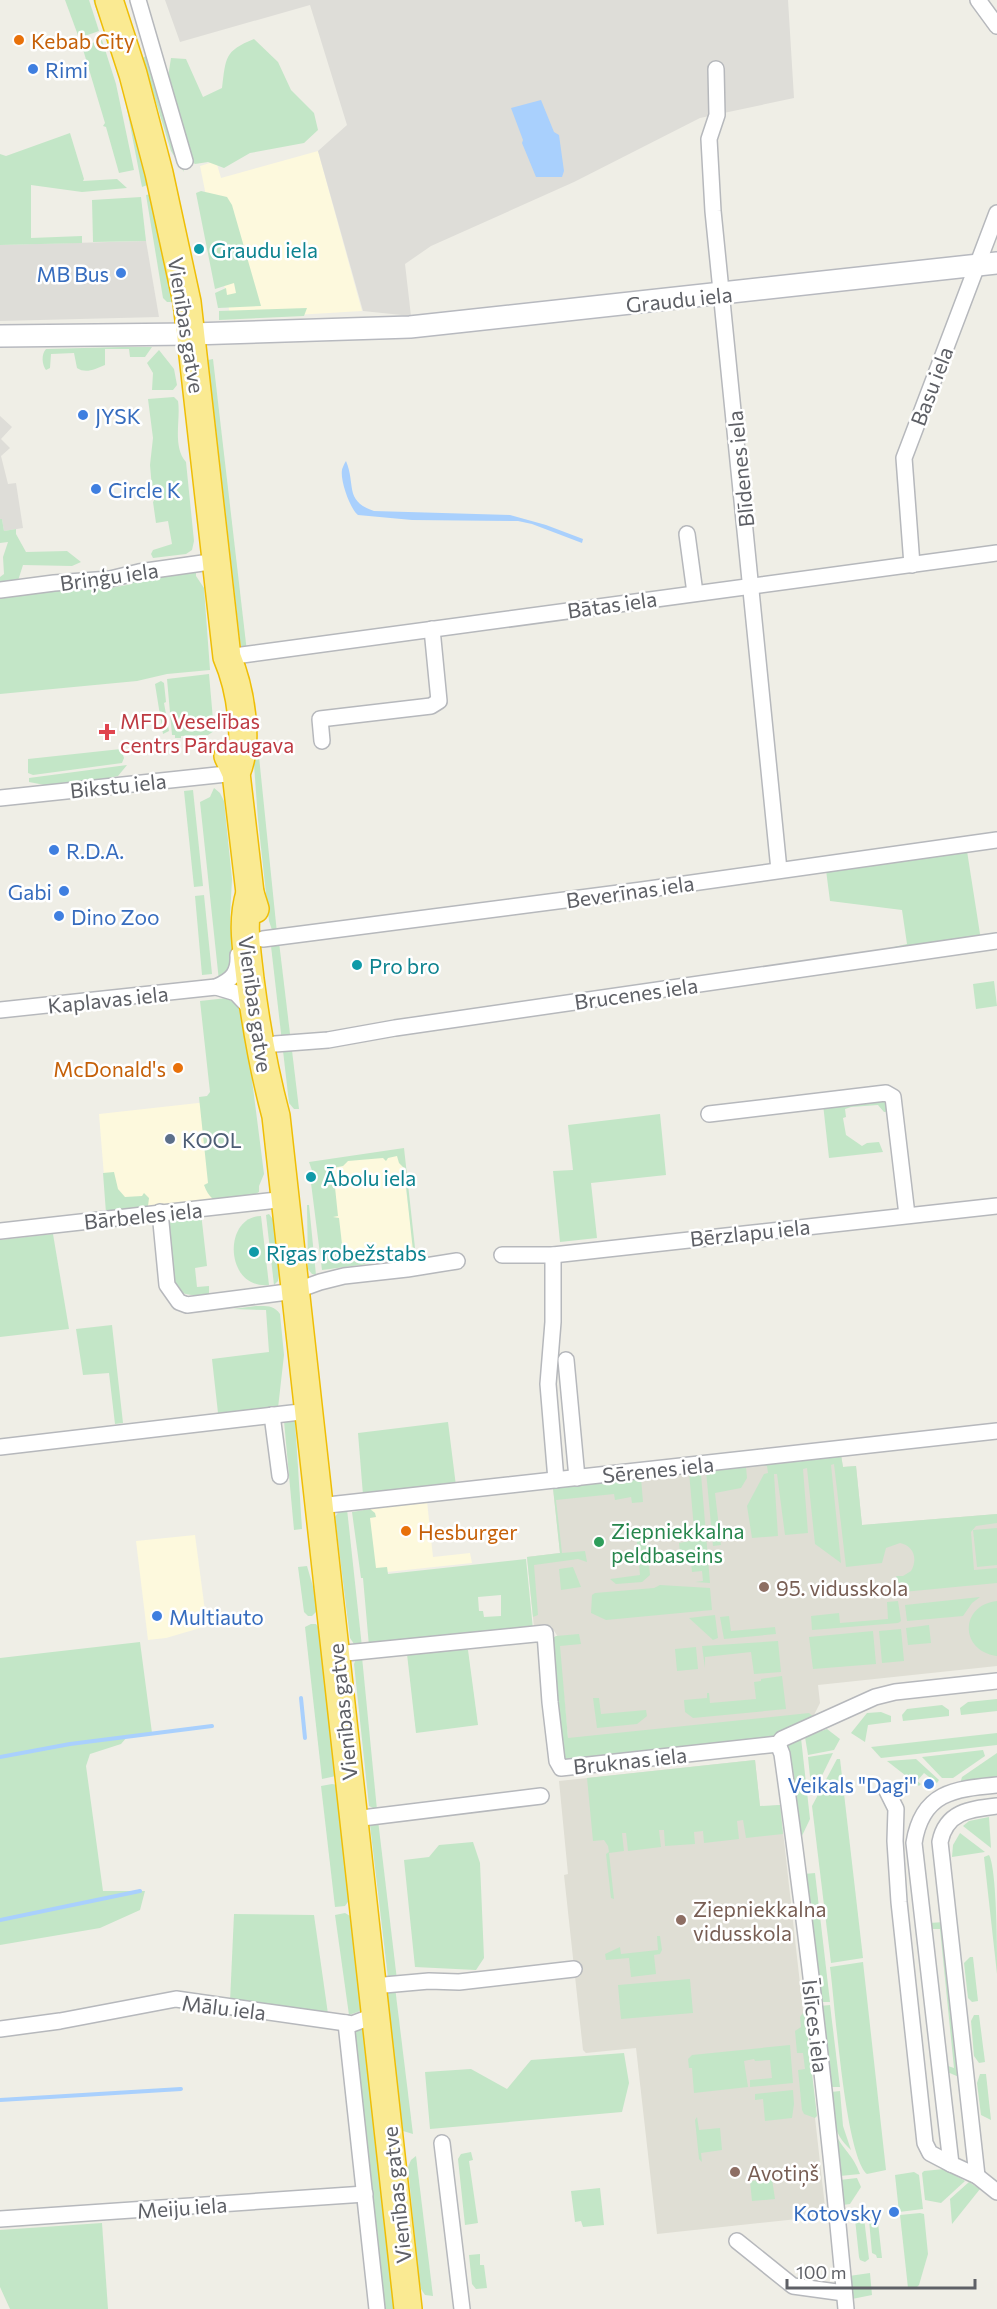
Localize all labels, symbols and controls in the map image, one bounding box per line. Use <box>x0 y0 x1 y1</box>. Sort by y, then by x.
place label: Kebab City <box>31 28 135 53</box>
marker: Kebab City <box>12 33 26 47</box>
place label: Rimi <box>45 57 88 82</box>
marker: Rimi <box>26 62 40 76</box>
place label: Graudu iela <box>211 237 318 262</box>
marker: Graudu iela <box>192 242 206 256</box>
street label: Vienības gatve <box>164 255 210 395</box>
place label: MB Bus <box>36 261 109 286</box>
marker: MB Bus <box>114 266 128 280</box>
street label: Graudu iela <box>625 281 733 317</box>
street label: Basu iela <box>905 343 957 429</box>
place label: JYSK <box>95 403 141 428</box>
marker: JYSK <box>76 408 90 422</box>
street label: Blīdenes iela <box>721 410 759 528</box>
place label: Circle K <box>108 477 181 502</box>
marker: Circle K <box>89 482 103 496</box>
street label: Briņģu iela <box>58 557 160 597</box>
street label: Bātas iela <box>565 585 659 623</box>
place label: MFD Veselības centrs Pārdaugava <box>120 708 294 757</box>
marker: MFD Veselības centrs Pārdaugava <box>98 723 116 741</box>
street label: Bikstu iela <box>68 767 168 803</box>
place label: R.D.A. <box>66 838 124 863</box>
marker: R.D.A. <box>47 843 61 857</box>
street label: Beverīnas iela <box>564 870 696 912</box>
place label: Gabi <box>8 879 52 904</box>
marker: Gabi <box>57 884 71 898</box>
place label: Dino Zoo <box>71 904 160 929</box>
marker: Dino Zoo <box>52 909 66 923</box>
street label: Vienības gatve <box>234 934 278 1074</box>
place label: Pro bro <box>369 953 440 978</box>
marker: Pro bro <box>350 958 364 972</box>
street label: Brucenes iela <box>573 972 699 1014</box>
street label: Kaplavas iela <box>46 980 170 1018</box>
place label: McDonald's <box>53 1056 166 1081</box>
marker: McDonald's <box>171 1061 185 1075</box>
place label: KOOL <box>182 1127 242 1152</box>
marker: KOOL <box>163 1132 177 1146</box>
place label: Ābolu iela <box>323 1165 416 1190</box>
marker: Ābolu iela <box>304 1170 318 1184</box>
street label: Bārbeles iela <box>82 1196 204 1234</box>
street label: Bērzlapu iela <box>689 1213 811 1251</box>
place label: Rīgas robežstabs <box>266 1240 427 1265</box>
marker: Rīgas robežstabs <box>247 1245 261 1259</box>
street label: Sērenes iela <box>601 1451 715 1487</box>
place label: Ziepniekkalna peldbaseins <box>611 1518 745 1567</box>
place label: Hesburger <box>418 1519 518 1544</box>
marker: Hesburger <box>399 1524 413 1538</box>
marker: Ziepniekkalna peldbaseins <box>592 1535 606 1549</box>
place label: 95. vidusskola <box>776 1575 908 1600</box>
marker: 95. vidusskola <box>757 1580 771 1594</box>
place label: Multiauto <box>169 1604 264 1629</box>
marker: Multiauto <box>150 1609 164 1623</box>
street label: Vienības gatve <box>322 1642 362 1782</box>
street label: Bruknas iela <box>572 1742 688 1778</box>
place label: Veikals "Dagi" <box>787 1772 917 1797</box>
marker: Veikals "Dagi" <box>922 1777 936 1791</box>
place label: Ziepniekkalna vidusskola <box>693 1896 827 1945</box>
marker: Ziepniekkalna vidusskola <box>674 1913 688 1927</box>
street label: Īslīces iela <box>798 1977 834 2074</box>
street label: Mālu iela <box>180 1989 268 2025</box>
street label: Vienības gatve <box>376 2125 416 2265</box>
place label: Avotiņš <box>747 2160 819 2187</box>
marker: Avotiņš <box>728 2165 742 2179</box>
street label: Meiju iela <box>136 2191 228 2223</box>
place label: Kotovsky <box>793 2200 882 2225</box>
marker: Kotovsky <box>887 2205 901 2219</box>
scale bar <box>787 2252 974 2290</box>
text: 100 m <box>796 2261 846 2283</box>

